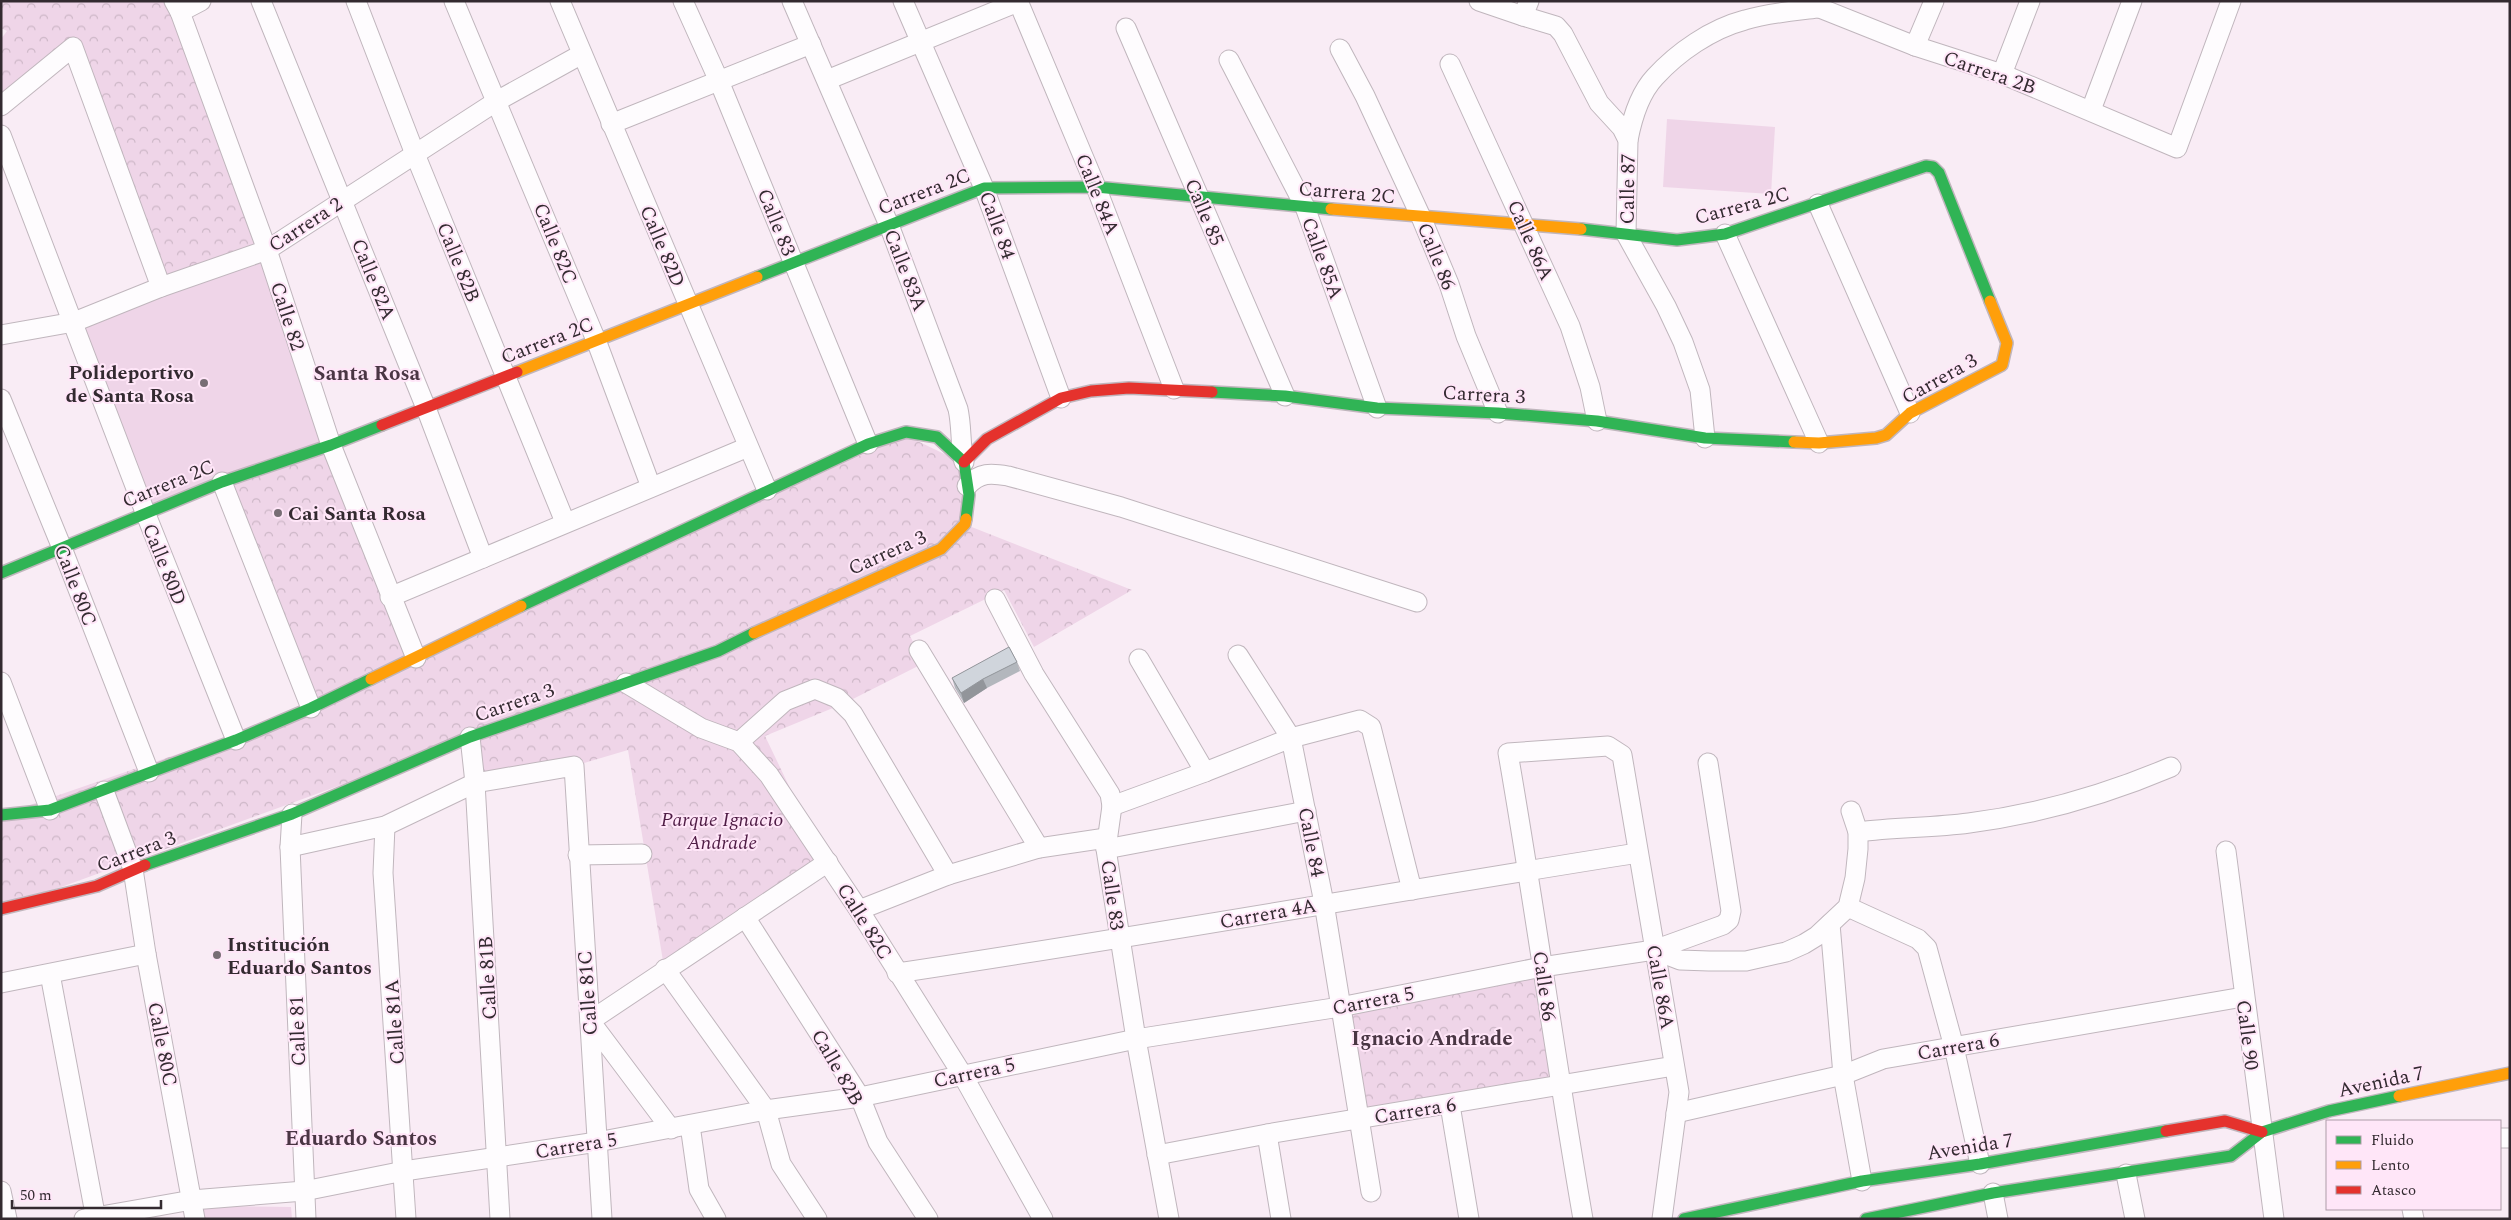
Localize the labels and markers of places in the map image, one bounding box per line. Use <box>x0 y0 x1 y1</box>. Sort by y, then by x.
place label: Polideportivo de Santa Rosa <box>66 358 195 411</box>
marker: Polideportivo de Santa Rosa <box>198 377 210 389</box>
place label: Cai Santa Rosa <box>288 499 427 529</box>
marker: Cai Santa Rosa <box>272 507 284 519</box>
place label: Institución Eduardo Santos <box>227 930 372 983</box>
marker: Institución Eduardo Santos <box>211 949 223 961</box>

